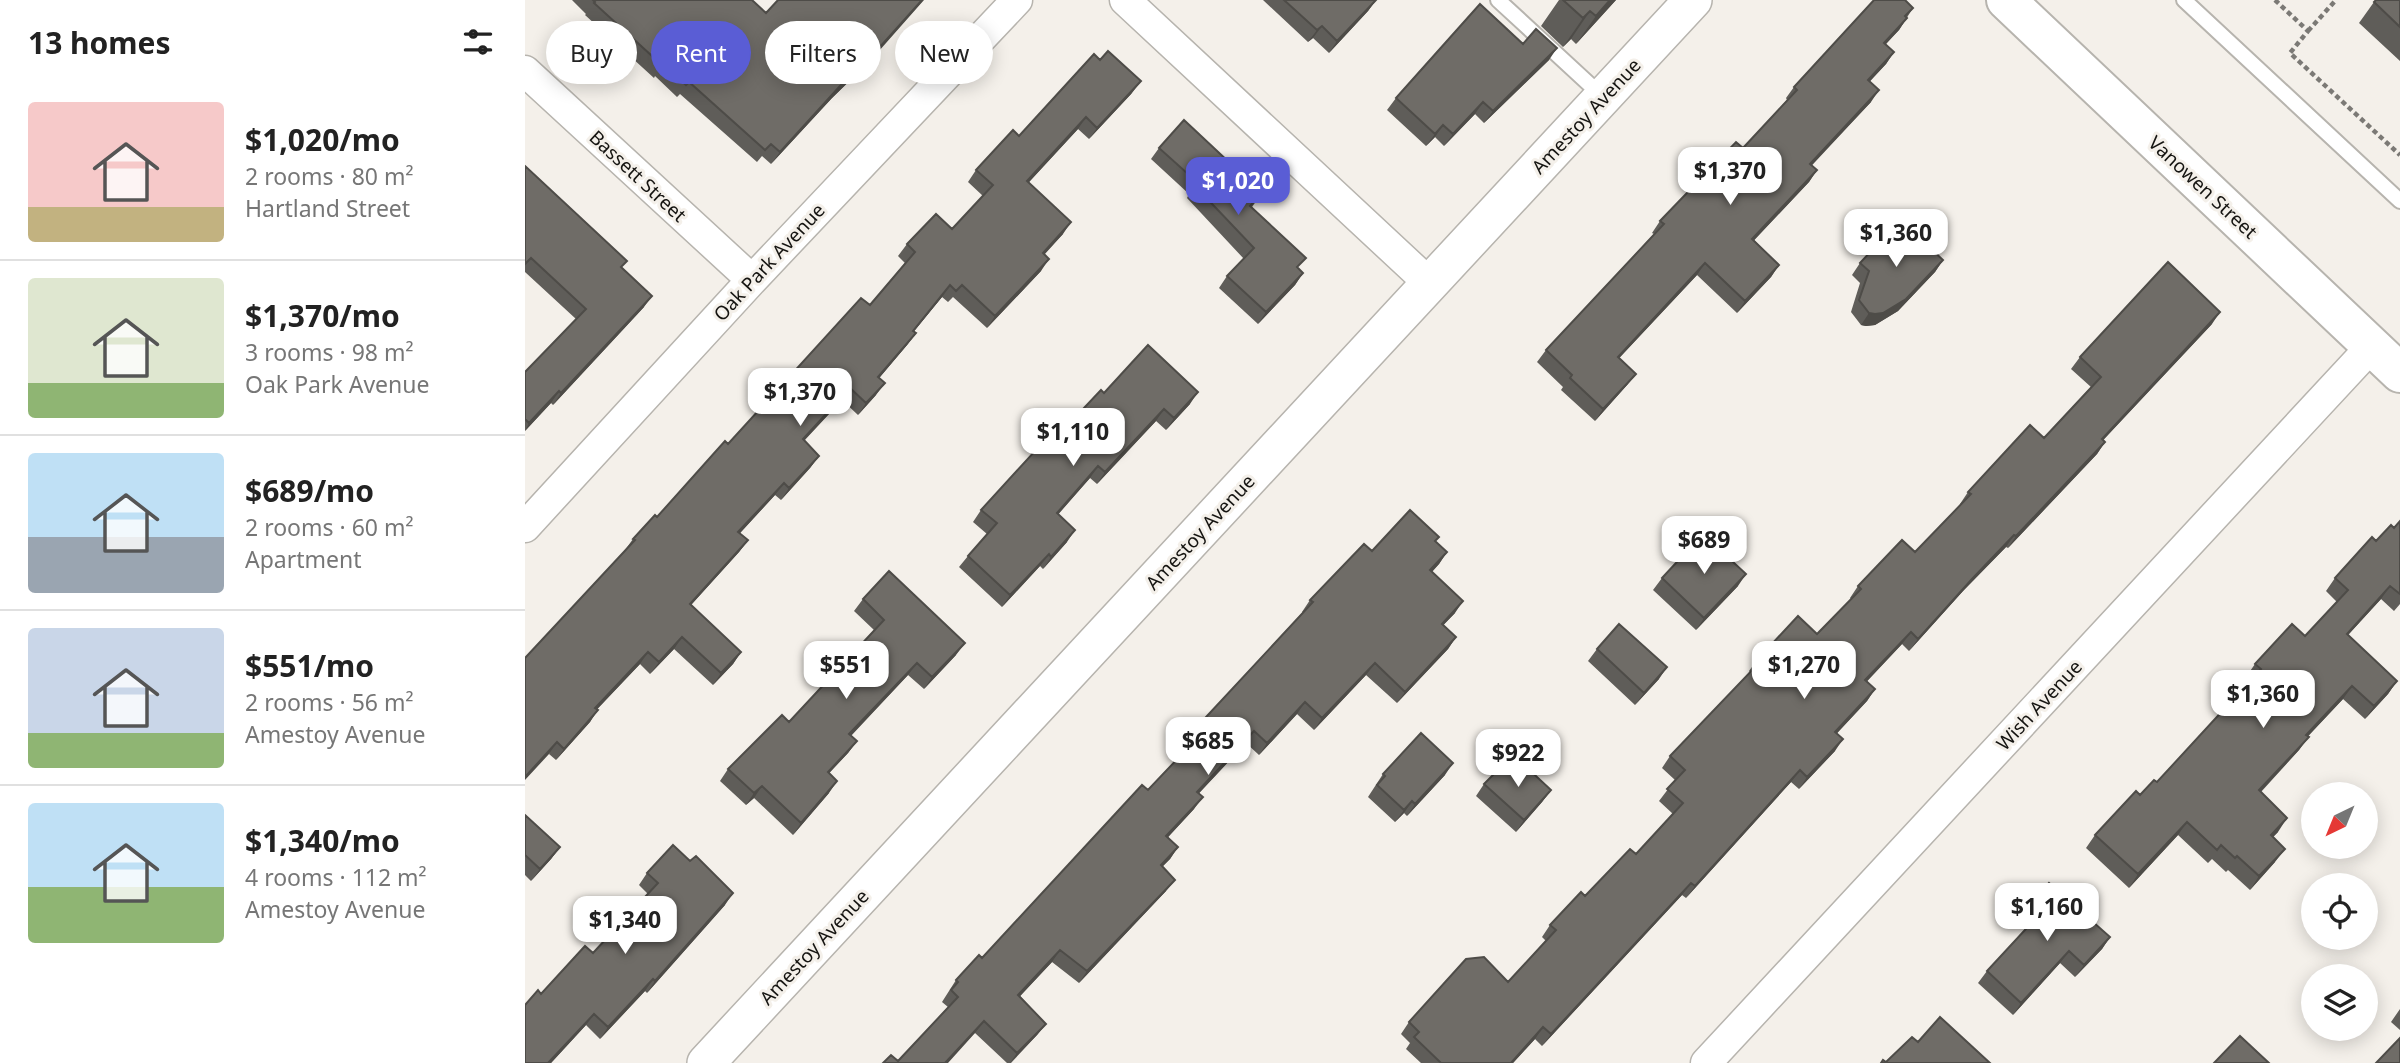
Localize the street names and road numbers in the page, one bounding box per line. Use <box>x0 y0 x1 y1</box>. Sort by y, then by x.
street label: Amestoy Avenue <box>1526 53 1646 179</box>
street label: Bassett Street <box>584 124 692 228</box>
street label: Vanowen Street <box>2143 130 2263 244</box>
street label: Oak Park Avenue <box>708 197 830 327</box>
street label: Amestoy Avenue <box>1140 469 1260 595</box>
street label: Wish Avenue <box>1990 654 2088 756</box>
street label: Amestoy Avenue <box>754 884 874 1010</box>

